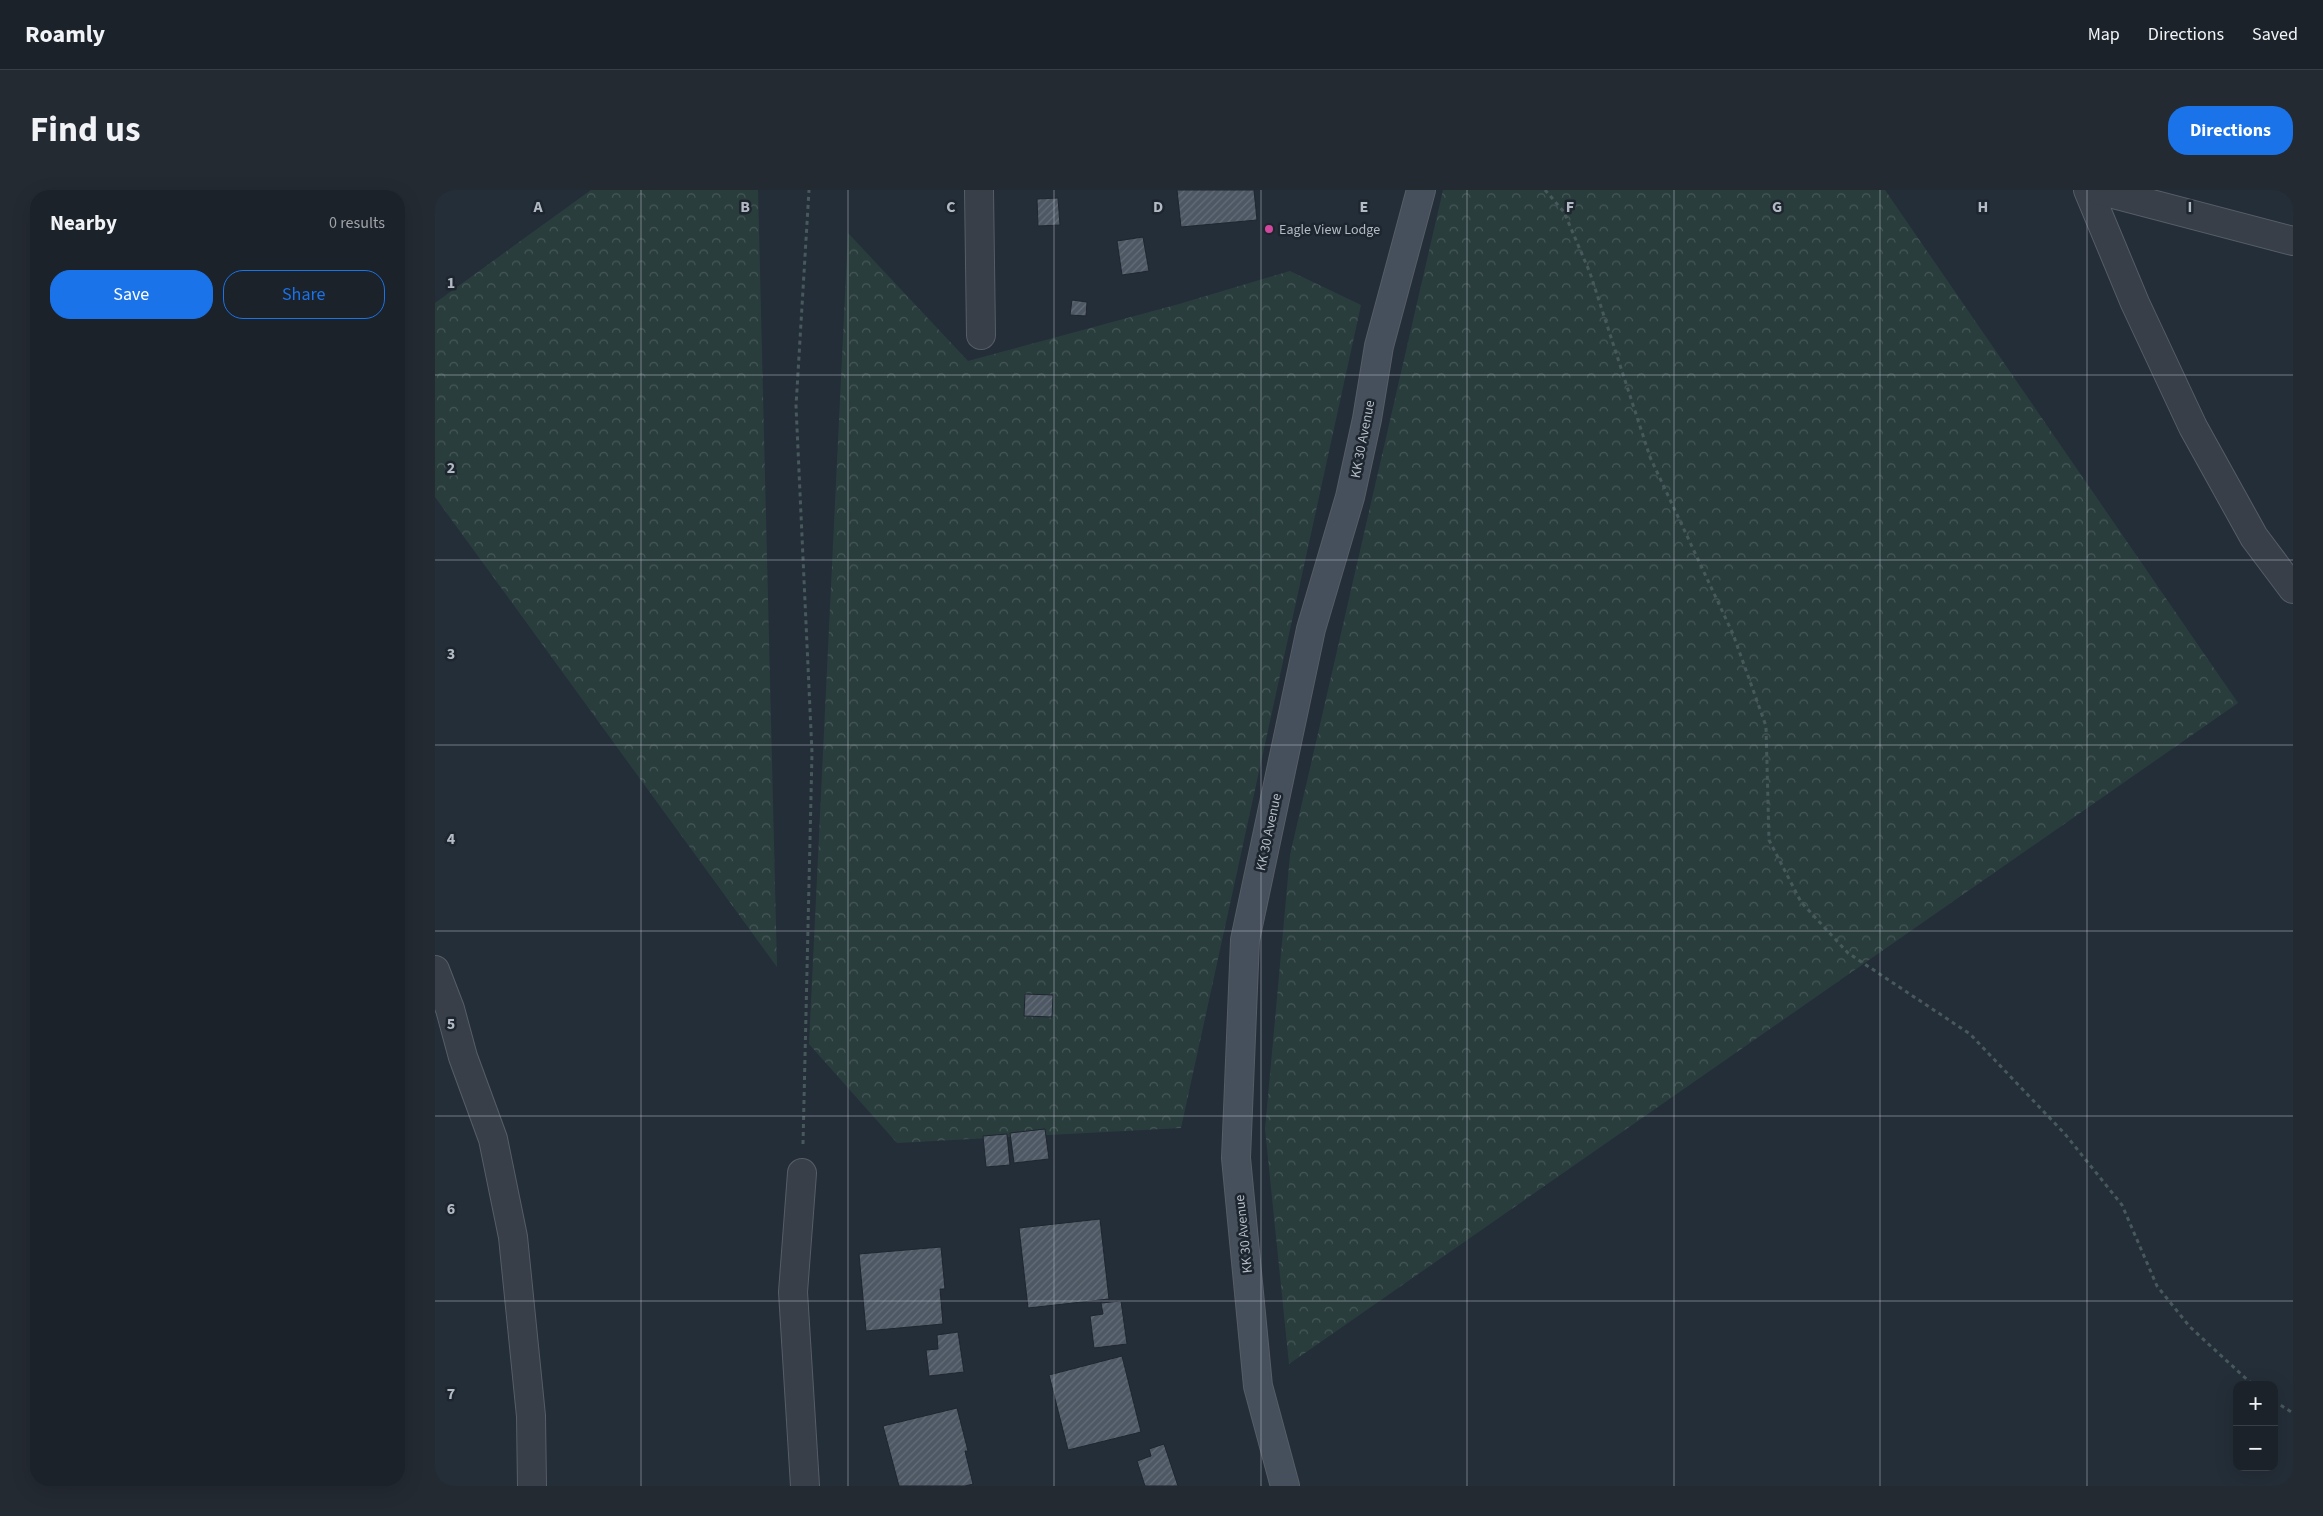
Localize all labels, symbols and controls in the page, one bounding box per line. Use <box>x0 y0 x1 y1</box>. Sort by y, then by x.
text: Roamly <box>25 17 105 52</box>
text: Map <box>2088 22 2120 47</box>
text: Directions <box>2148 22 2224 47</box>
text: Saved <box>2252 22 2298 47</box>
text: Find us <box>30 105 140 155</box>
button: Directions <box>2168 106 2293 155</box>
text: A <box>532 196 543 218</box>
text: B <box>740 196 750 218</box>
text: C <box>946 196 956 218</box>
text: D <box>1153 196 1163 218</box>
text: E <box>1360 196 1368 218</box>
text: F <box>1566 196 1574 218</box>
text: G <box>1772 196 1782 218</box>
text: H <box>1978 196 1988 218</box>
text: I <box>2188 196 2192 218</box>
text: Nearby <box>50 208 117 238</box>
text: 0 results <box>329 212 385 234</box>
place label: Eagle View Lodge <box>1279 220 1380 240</box>
marker: Eagle View Lodge <box>1263 223 1275 235</box>
button: Save <box>50 270 213 319</box>
button: Share <box>223 270 385 319</box>
text: 1 <box>447 272 455 294</box>
street label: KK 30 Avenue <box>1346 399 1380 480</box>
text: 2 <box>447 457 455 479</box>
text: 3 <box>447 643 455 665</box>
street label: KK 30 Avenue <box>1251 792 1287 873</box>
text: 4 <box>447 828 456 850</box>
text: 5 <box>447 1013 455 1035</box>
street label: KK 30 Avenue <box>1230 1194 1258 1274</box>
text: 6 <box>447 1198 455 1220</box>
map controls <box>2233 1381 2278 1471</box>
button: + <box>2233 1381 2278 1426</box>
text: 7 <box>447 1383 455 1405</box>
button: − <box>2233 1426 2278 1471</box>

